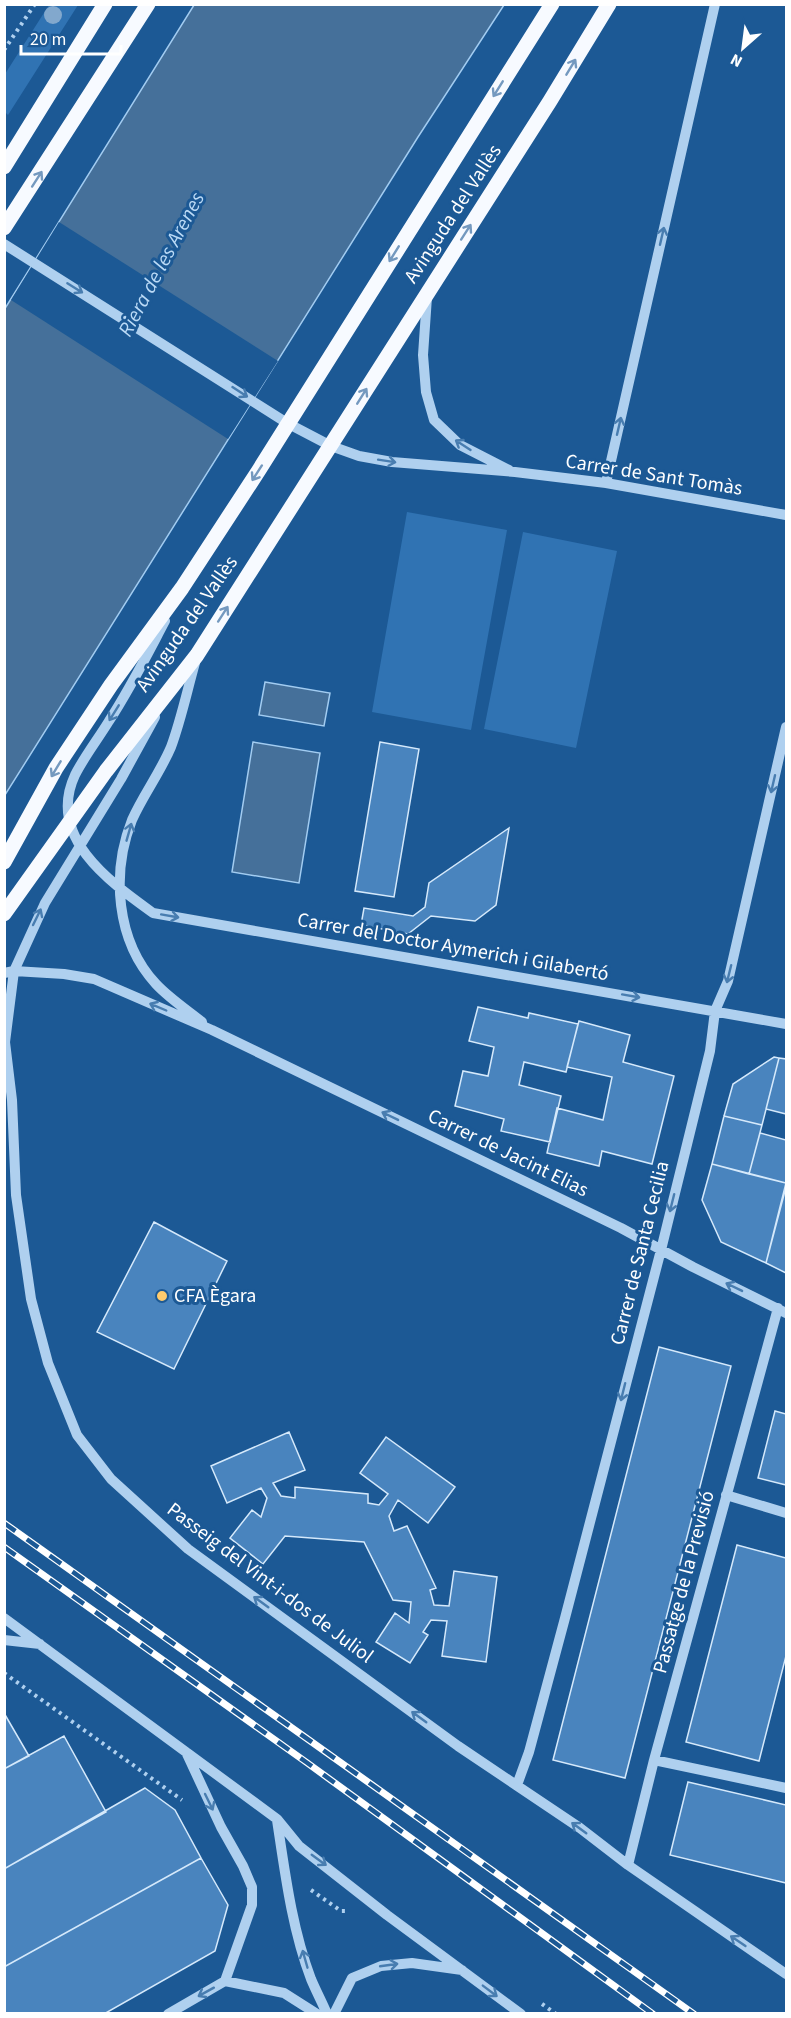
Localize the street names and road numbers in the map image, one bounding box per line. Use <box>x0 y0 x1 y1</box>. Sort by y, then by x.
street label: Avinguda del Vallès <box>398 139 508 289</box>
street label: Carrer de Sant Tomàs <box>564 447 744 503</box>
street label: Avinguda del Vallès <box>129 550 245 698</box>
street label: Carrer del Doctor Aymerich i Gilabertó <box>295 906 611 988</box>
street label: Carrer de Jacint Elias <box>423 1102 593 1204</box>
street label: Carrer de Santa Cecilia <box>604 1158 676 1348</box>
street label: Passatge de la Previsió <box>646 1488 722 1676</box>
street label: Passeig del Vint-i-dos de Juliol <box>161 1496 379 1670</box>

